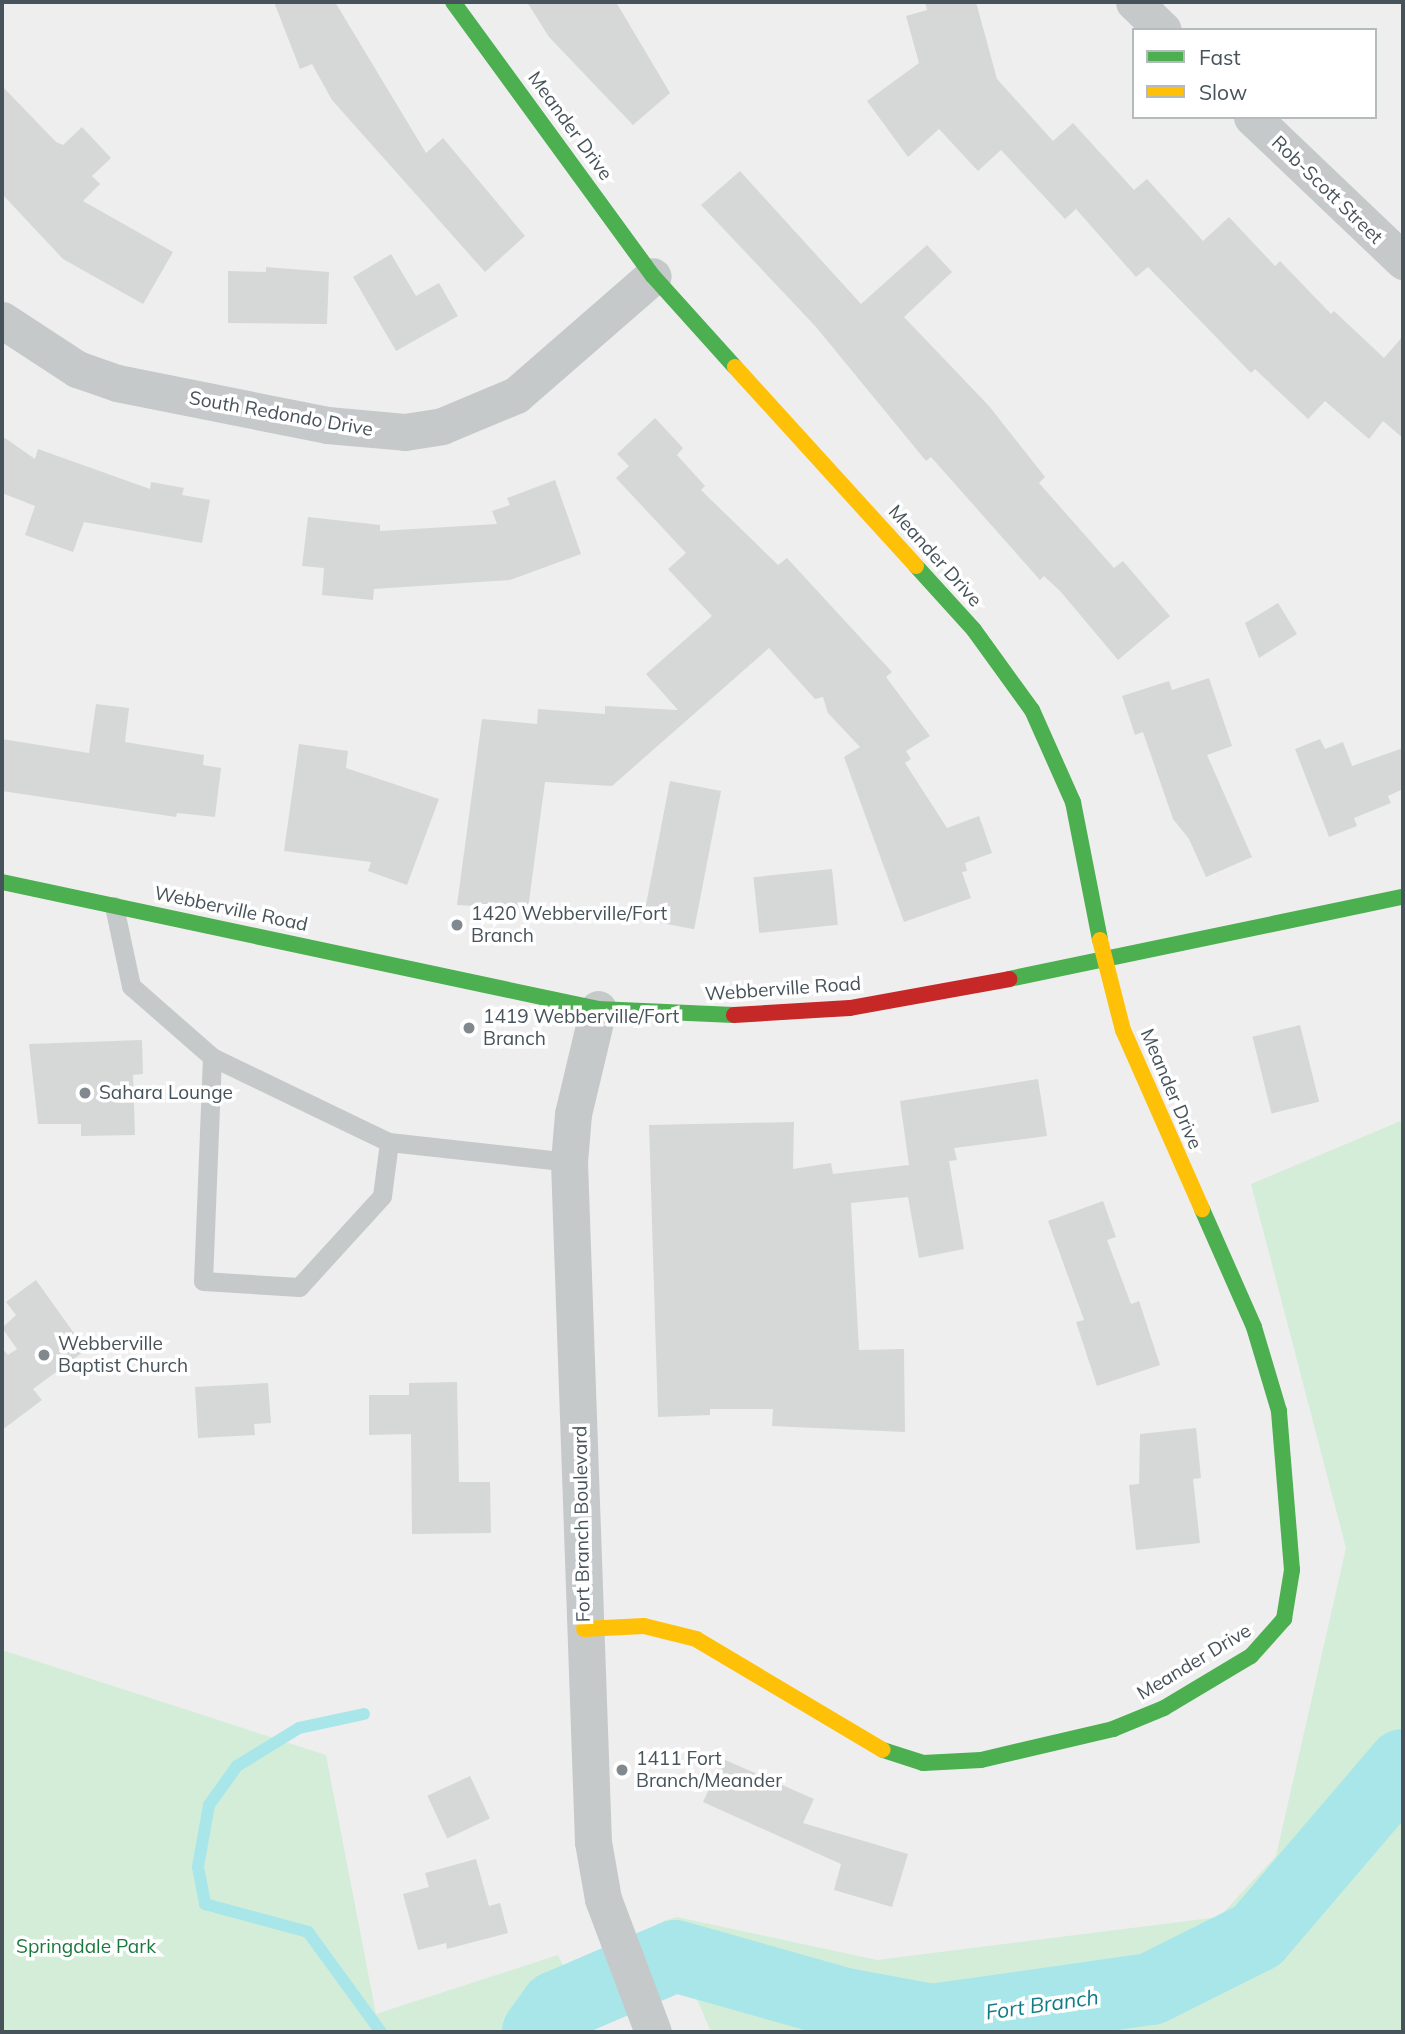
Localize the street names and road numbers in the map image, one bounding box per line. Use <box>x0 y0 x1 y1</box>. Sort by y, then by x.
street label: Meander Drive <box>523 67 617 185</box>
street label: Rob-Scott Street <box>1267 131 1387 249</box>
street label: South Redondo Drive <box>187 387 375 441</box>
street label: Meander Drive <box>883 501 987 611</box>
street label: Webberville Road <box>152 882 310 936</box>
street label: Webberville Road <box>704 972 862 1006</box>
street label: Meander Drive <box>1135 1025 1207 1153</box>
street label: Fort Branch Boulevard <box>569 1425 595 1623</box>
street label: Meander Drive <box>1133 1619 1255 1705</box>

